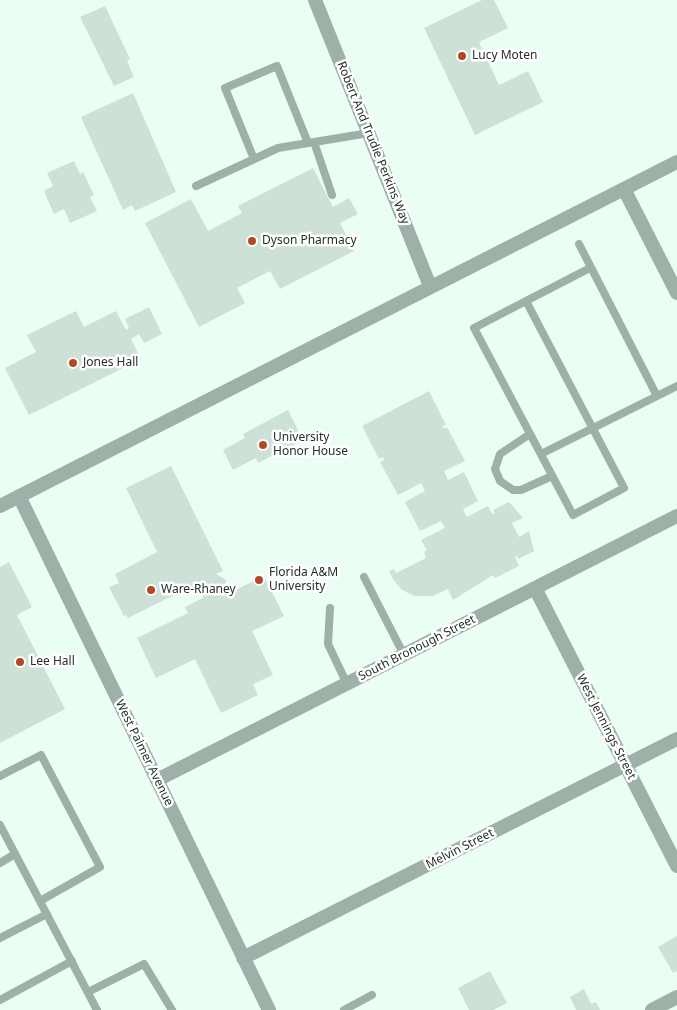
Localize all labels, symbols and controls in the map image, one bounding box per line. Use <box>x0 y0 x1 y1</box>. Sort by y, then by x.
place label: Lucy Moten <box>472 49 537 63</box>
marker: Lucy Moten <box>456 50 468 62</box>
street label: Robert And Trudie Perkins Way <box>334 60 412 226</box>
place label: Dyson Pharmacy <box>262 234 357 248</box>
marker: Dyson Pharmacy <box>246 235 258 247</box>
place label: Jones Hall <box>83 356 138 370</box>
marker: Jones Hall <box>67 357 79 369</box>
place label: University Honor House <box>273 431 348 459</box>
marker: University Honor House <box>257 439 269 451</box>
place label: Florida A&M University <box>269 566 338 594</box>
marker: Florida A&M University <box>253 574 265 586</box>
place label: Ware-Rhaney <box>161 583 236 597</box>
marker: Ware-Rhaney <box>145 584 157 596</box>
street label: South Bronough Street <box>356 612 478 684</box>
place label: Lee Hall <box>30 655 75 669</box>
marker: Lee Hall <box>14 656 26 668</box>
street label: West Jennings Street <box>573 672 639 782</box>
street label: West Palmer Avenue <box>112 698 176 808</box>
street label: Melvin Street <box>424 826 496 872</box>

